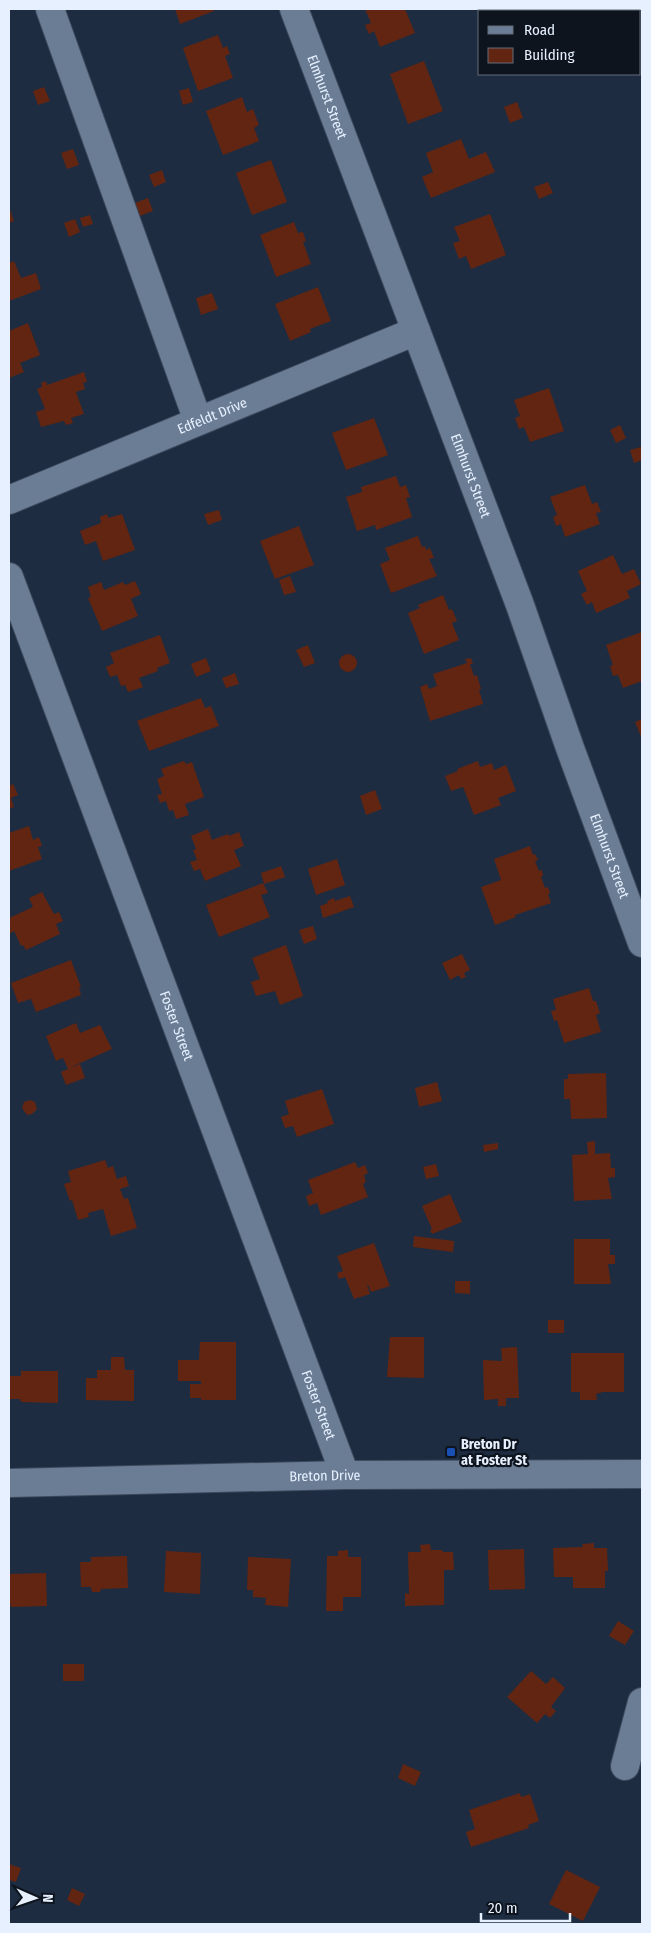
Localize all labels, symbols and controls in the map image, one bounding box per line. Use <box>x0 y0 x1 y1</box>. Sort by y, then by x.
legend <box>478 10 641 75</box>
text: Road <box>524 21 555 39</box>
text: Building <box>524 46 575 64</box>
street label: Elmhurst Street <box>304 52 351 142</box>
street label: Edfeldt Drive <box>175 394 249 438</box>
street label: Elmhurst Street <box>447 431 495 520</box>
street label: Elmhurst Street <box>587 811 633 901</box>
street label: Foster Street <box>156 988 198 1063</box>
street label: Foster Street <box>298 1368 340 1442</box>
place label: Breton Dr at Foster St <box>461 1436 528 1469</box>
marker: Breton Dr at Foster St <box>445 1446 457 1458</box>
street label: Breton Drive <box>289 1466 361 1485</box>
north arrow <box>10 1873 60 1923</box>
scale bar <box>481 1890 570 1922</box>
text: N <box>39 1894 56 1903</box>
text: 20 m <box>488 1899 518 1917</box>

